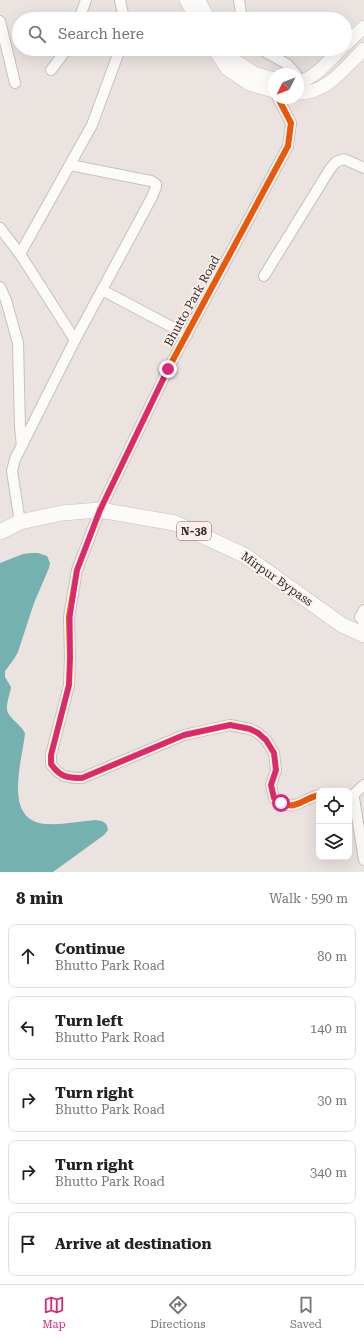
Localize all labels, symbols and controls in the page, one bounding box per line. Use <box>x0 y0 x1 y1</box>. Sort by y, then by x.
search box <box>12 12 352 56</box>
icon: search <box>26 23 48 45</box>
text: Search here <box>58 25 144 43</box>
north arrow <box>268 68 304 104</box>
street label: Bhutto Park Road <box>161 253 223 349</box>
route end <box>159 360 177 378</box>
road number: N-38 <box>177 522 211 540</box>
street label: Mirpur Bypass <box>238 549 316 609</box>
map controls <box>316 788 352 860</box>
button: locate <box>316 788 352 824</box>
route start <box>272 794 290 812</box>
button: layers <box>316 824 352 860</box>
text: 8 min <box>16 888 63 908</box>
text: Walk · 590 m <box>269 891 348 906</box>
text: Continue <box>55 940 125 958</box>
icon: ahead <box>17 945 39 967</box>
text: 80 m <box>317 949 347 964</box>
text: Bhutto Park Road <box>55 958 165 973</box>
text: Turn left <box>55 1012 123 1030</box>
icon: left <box>17 1017 39 1039</box>
text: 140 m <box>310 1021 347 1036</box>
text: Bhutto Park Road <box>55 1030 165 1045</box>
text: Turn right <box>55 1084 134 1102</box>
icon: right <box>17 1089 39 1111</box>
text: 30 m <box>317 1093 347 1108</box>
text: Bhutto Park Road <box>55 1102 165 1117</box>
text: Turn right <box>55 1156 134 1174</box>
icon: right <box>17 1161 39 1183</box>
text: 340 m <box>310 1165 347 1180</box>
text: Bhutto Park Road <box>55 1174 165 1189</box>
icon: arrive <box>17 1233 39 1255</box>
text: Arrive at destination <box>55 1235 211 1253</box>
tab: Map <box>42 1294 66 1331</box>
tab: Directions <box>150 1294 206 1331</box>
tab: Saved <box>290 1294 322 1331</box>

